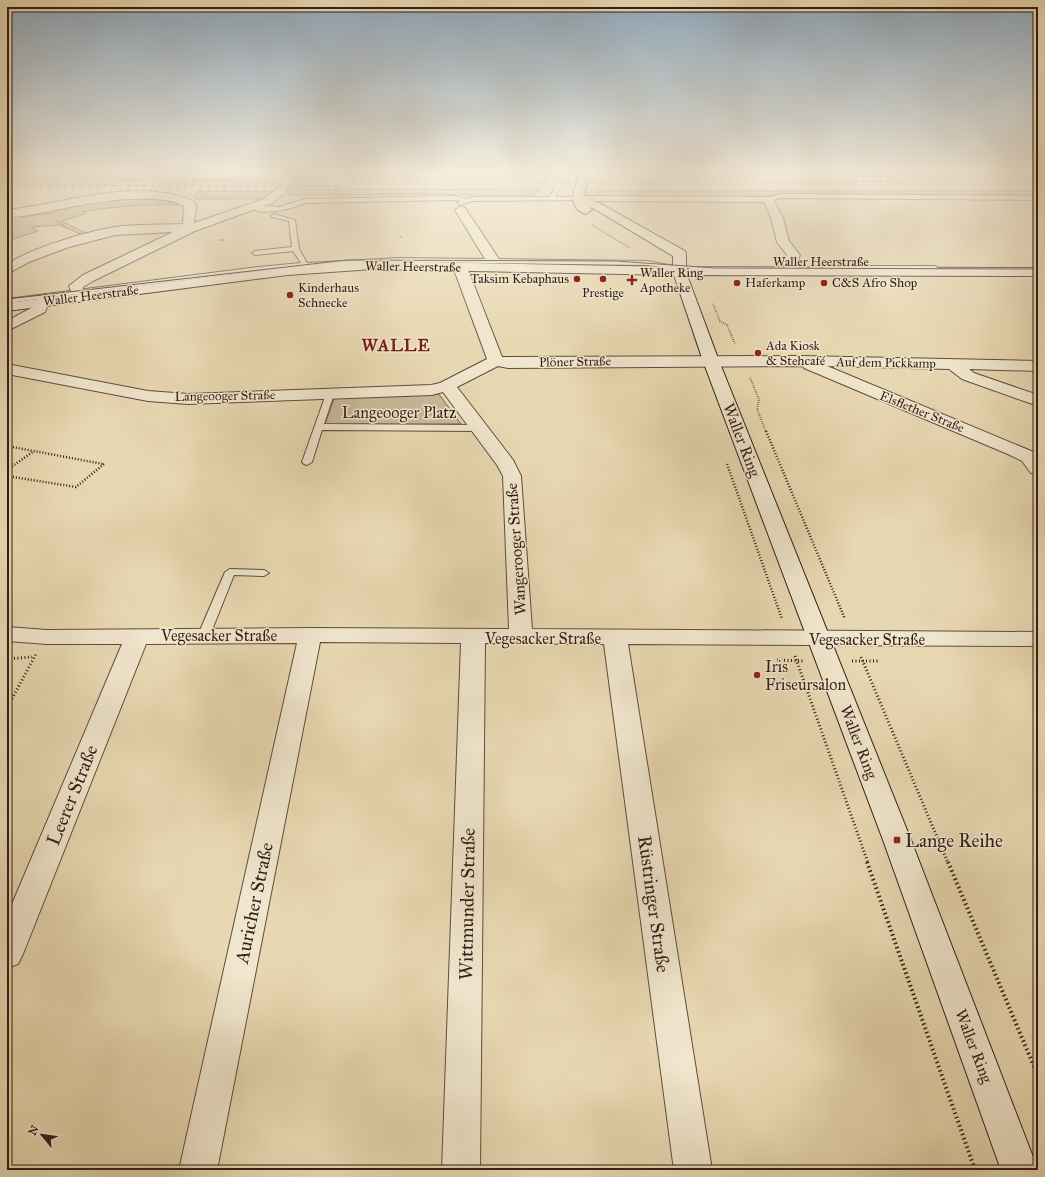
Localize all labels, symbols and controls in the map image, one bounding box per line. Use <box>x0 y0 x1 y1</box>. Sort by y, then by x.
street label: Waller Heerstraße <box>773 254 870 270</box>
street label: Waller Heerstraße <box>365 258 462 276</box>
place label: Waller Ring Apotheke <box>639 265 704 296</box>
place label: Taksim Kebaphaus <box>470 271 569 287</box>
marker: Taksim Kebaphaus <box>572 274 582 284</box>
marker: Prestige <box>598 274 608 284</box>
marker: Waller Ring Apotheke <box>627 275 637 285</box>
place label: Haferkamp <box>745 275 806 291</box>
place label: C&S Afro Shop <box>832 275 918 291</box>
marker: Haferkamp <box>732 278 742 288</box>
marker: C&S Afro Shop <box>819 278 829 288</box>
place label: Kinderhaus Schnecke <box>298 280 359 311</box>
street label: Waller Heerstraße <box>42 282 140 310</box>
place label: Prestige <box>582 285 625 301</box>
marker: Kinderhaus Schnecke <box>285 290 295 300</box>
district label: WALLE <box>361 335 431 356</box>
place label: Ada Kiosk & Stehcafé <box>765 338 826 369</box>
marker: Ada Kiosk & Stehcafé <box>753 348 763 358</box>
street label: Plöner Straße <box>539 353 612 371</box>
street label: Auf dem Pickkamp <box>835 354 937 372</box>
street label: Langeooger Straße <box>175 387 276 405</box>
street label: Elsflether Straße <box>877 388 967 436</box>
street label: Waller Ring <box>718 400 765 481</box>
street label: Langeooger Platz <box>342 403 457 423</box>
street label: Wangerooger Straße <box>502 482 531 616</box>
street label: Vegesacker Straße <box>160 626 277 646</box>
street label: Vegesacker Straße <box>484 629 601 649</box>
street label: Vegesacker Straße <box>808 630 925 650</box>
place label: Iris Friseursalon <box>765 657 847 694</box>
marker: Iris Friseursalon <box>752 670 762 680</box>
street label: Waller Ring <box>835 702 882 783</box>
street label: Leerer Straße <box>41 741 103 849</box>
street label: Wittmunder Straße <box>454 828 480 980</box>
place label: Lange Reihe <box>905 829 1003 853</box>
street label: Rüstringer Straße <box>632 834 675 974</box>
marker: Lange Reihe <box>892 835 902 845</box>
street label: Auricher Straße <box>230 840 278 967</box>
street label: Waller Ring <box>950 1006 997 1087</box>
north arrow <box>22 1115 62 1155</box>
text: N <box>26 1123 42 1138</box>

